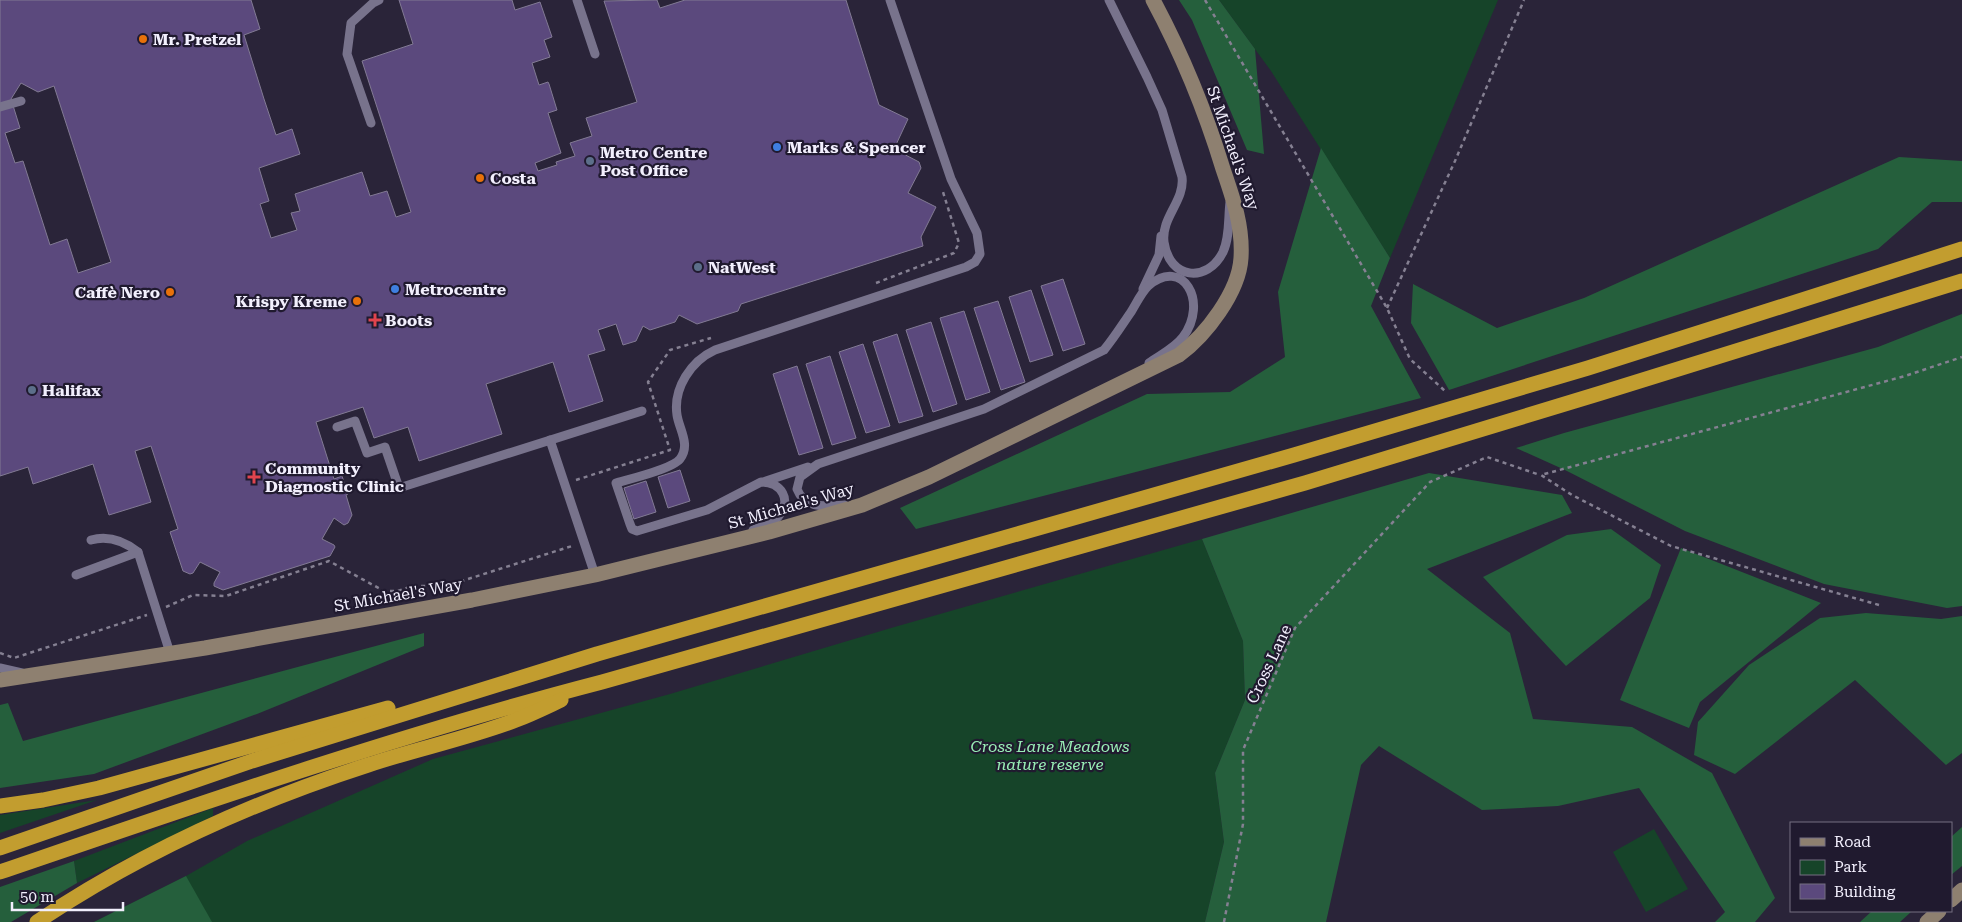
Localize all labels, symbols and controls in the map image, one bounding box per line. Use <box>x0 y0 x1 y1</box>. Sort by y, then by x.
place label: Mr. Pretzel <box>153 30 242 49</box>
marker: Mr. Pretzel <box>137 33 149 45</box>
street label: St Michael's Way <box>1203 83 1263 213</box>
place label: Marks & Spencer <box>787 138 926 157</box>
marker: Marks & Spencer <box>771 141 783 153</box>
place label: Metro Centre Post Office <box>600 143 707 180</box>
marker: Metro Centre Post Office <box>584 155 596 167</box>
place label: Costa <box>490 169 536 188</box>
marker: Costa <box>474 172 486 184</box>
place label: NatWest <box>708 258 776 277</box>
marker: NatWest <box>692 261 704 273</box>
place label: Metrocentre <box>405 280 506 299</box>
place label: Caffè Nero <box>75 283 160 302</box>
marker: Metrocentre <box>389 283 401 295</box>
marker: Caffè Nero <box>164 286 176 298</box>
place label: Krispy Kreme <box>235 292 347 311</box>
marker: Krispy Kreme <box>351 295 363 307</box>
place label: Boots <box>385 311 432 330</box>
marker: Boots <box>369 314 381 326</box>
place label: Halifax <box>42 381 101 400</box>
marker: Halifax <box>26 384 38 396</box>
place label: Community Diagnostic Clinic <box>265 459 404 496</box>
marker: Community Diagnostic Clinic <box>247 470 261 484</box>
street label: St Michael's Way <box>726 479 857 533</box>
street label: St Michael's Way <box>332 574 464 616</box>
street label: Cross Lane <box>1242 621 1296 706</box>
park label: Cross Lane Meadows nature reserve <box>970 737 1130 774</box>
legend <box>1790 822 1952 912</box>
text: Road <box>1834 833 1871 851</box>
text: Park <box>1834 858 1868 876</box>
scale bar <box>12 880 124 912</box>
text: Building <box>1834 883 1896 901</box>
text: 50 m <box>20 888 55 906</box>

